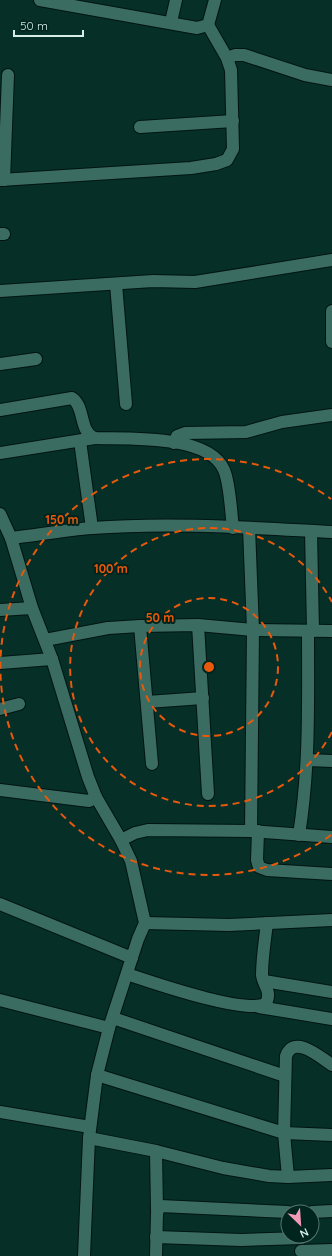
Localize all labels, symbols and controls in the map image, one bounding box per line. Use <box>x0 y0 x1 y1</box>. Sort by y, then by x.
scale bar <box>14 12 83 38</box>
text: 50 m <box>20 18 48 33</box>
text: 150 m <box>45 512 79 527</box>
text: 100 m <box>94 561 128 576</box>
text: 50 m <box>146 610 174 625</box>
centre of rings <box>202 660 216 674</box>
north arrow <box>280 1204 320 1244</box>
text: N <box>298 1225 311 1241</box>

